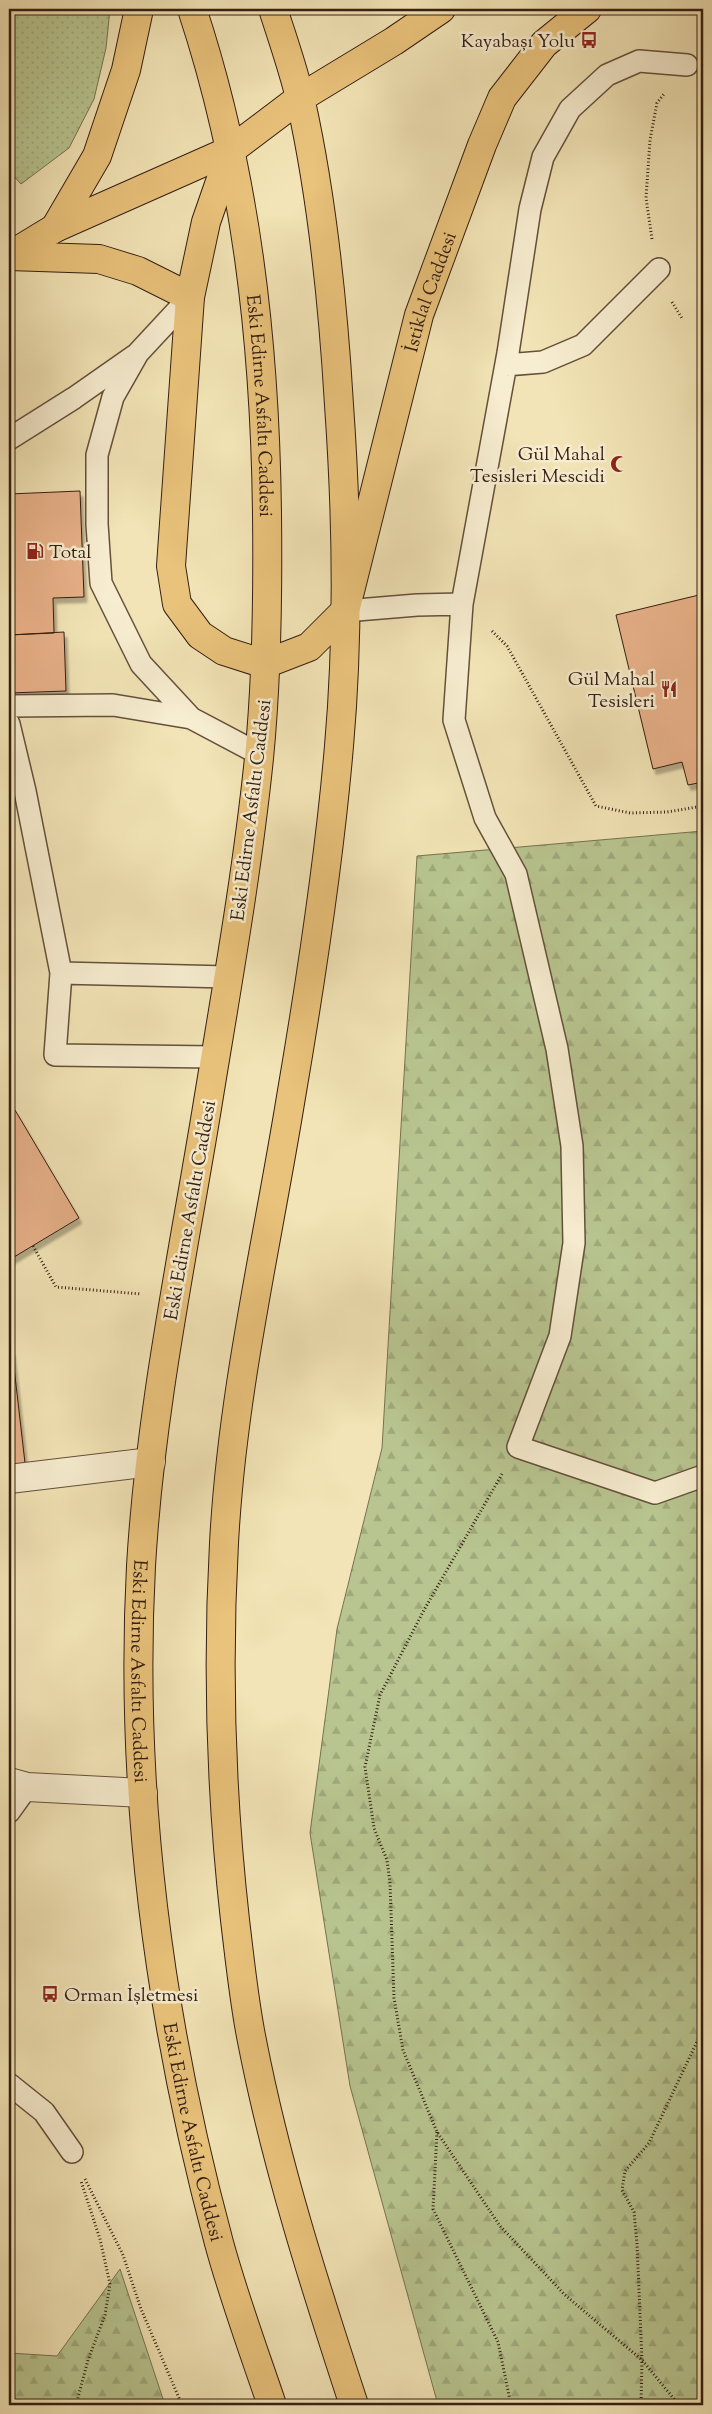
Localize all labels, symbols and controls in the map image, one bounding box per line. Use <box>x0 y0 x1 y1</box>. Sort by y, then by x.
place label: Kayabaşı Yolu <box>461 29 575 56</box>
bus stop icon: Kayabaşı Yolu <box>579 30 599 50</box>
street label: İstiklal Caddesi <box>399 228 465 355</box>
street label: Eski Edirne Asfaltı Caddesi <box>238 293 278 517</box>
place label: Gül Mahal Tesisleri Mescidi <box>470 442 605 491</box>
mosque icon: Gül Mahal Tesisleri Mescidi <box>609 454 629 474</box>
place label: Total <box>49 540 92 567</box>
fuel station icon: Total <box>25 541 45 561</box>
place label: Gül Mahal Tesisleri <box>568 667 655 716</box>
restaurant icon: Gül Mahal Tesisleri <box>659 679 679 699</box>
street label: Eski Edirne Asfaltı Caddesi <box>225 698 279 923</box>
street label: Eski Edirne Asfaltı Caddesi <box>159 1098 224 1323</box>
street label: Eski Edirne Asfaltı Caddesi <box>122 1559 153 1784</box>
place label: Orman İşletmesi <box>64 1983 198 2010</box>
bus stop icon: Orman İşletmesi <box>40 1984 60 2004</box>
street label: Eski Edirne Asfaltı Caddesi <box>155 2021 229 2245</box>

